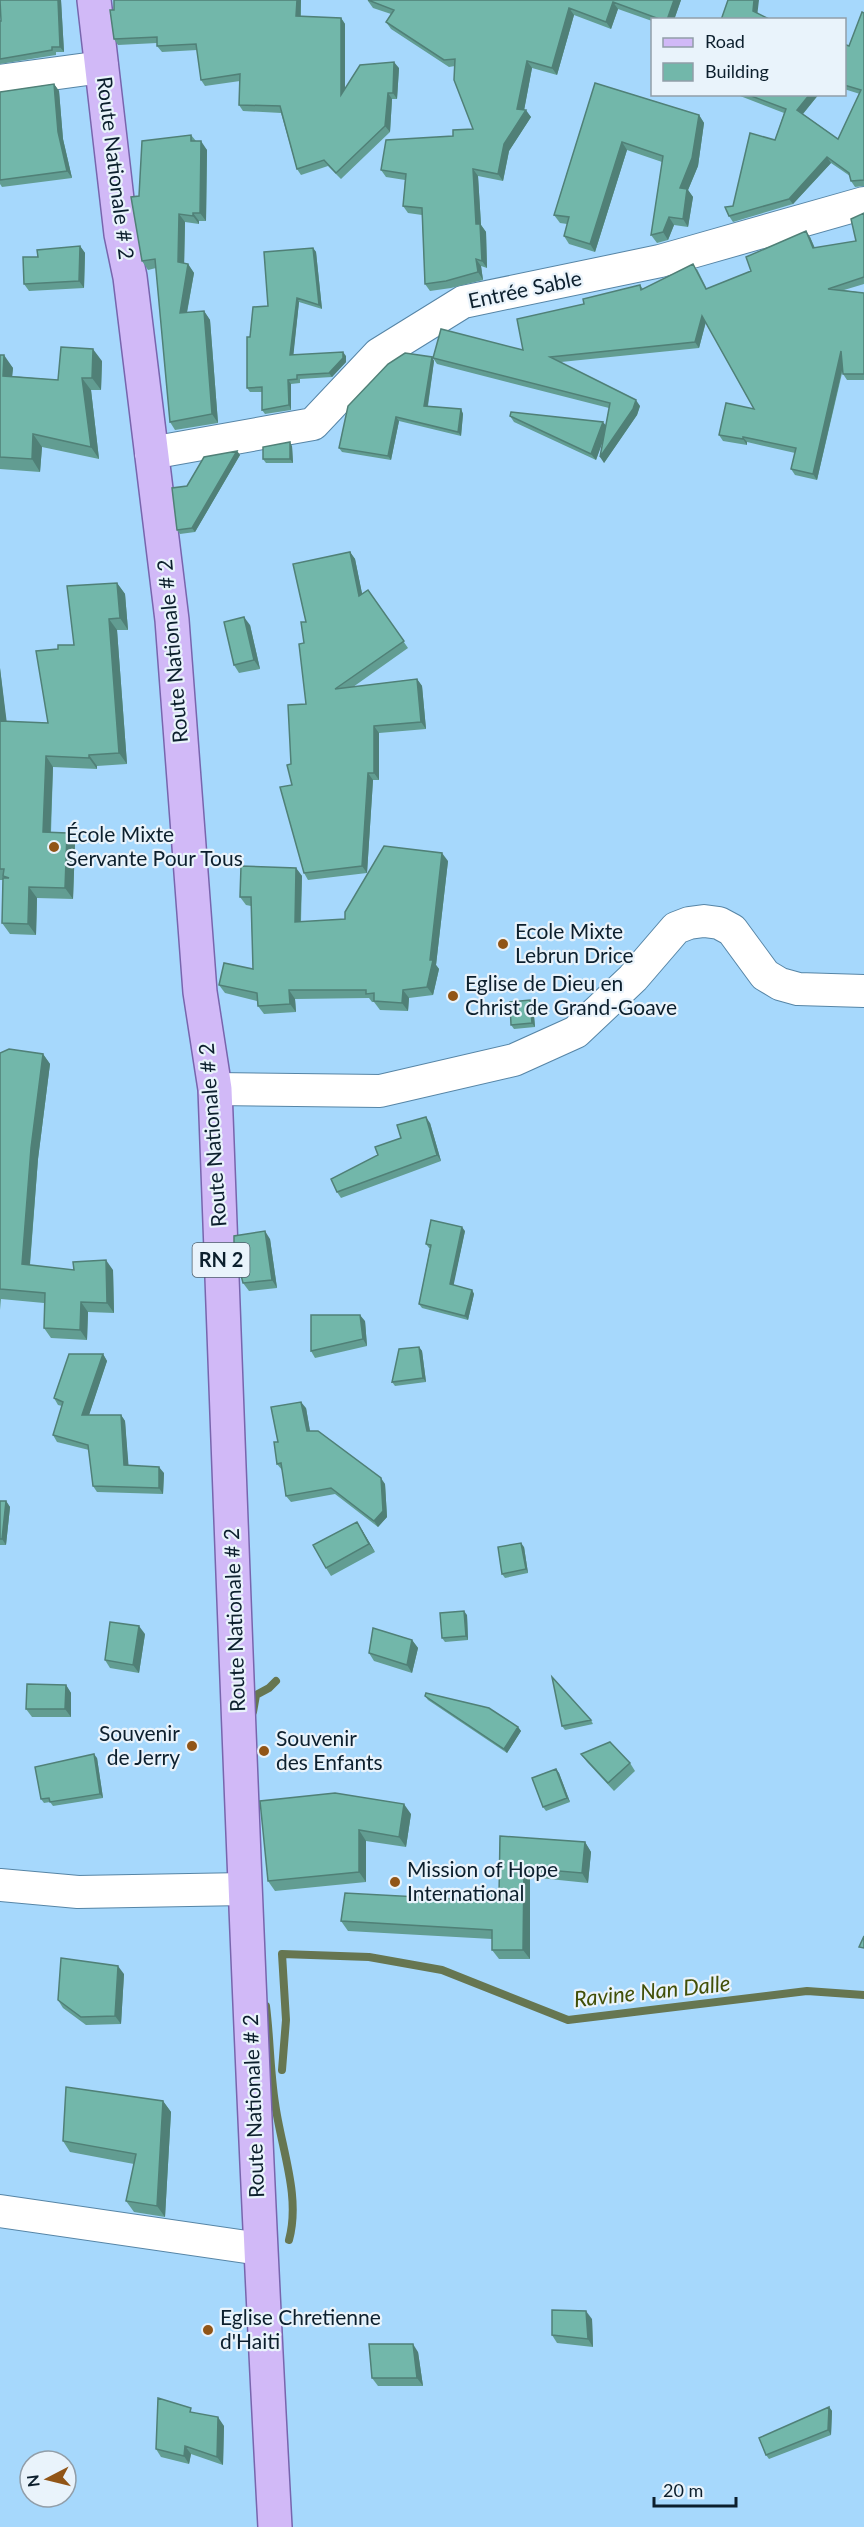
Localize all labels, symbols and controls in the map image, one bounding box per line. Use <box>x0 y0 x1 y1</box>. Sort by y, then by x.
legend <box>651 18 846 96</box>
text: Road <box>705 30 745 52</box>
text: Building <box>705 60 769 82</box>
street label: Route Nationale # 2 <box>93 75 140 261</box>
street label: Entrée Sable <box>466 264 584 313</box>
street label: Route Nationale # 2 <box>151 558 192 744</box>
place label: École Mixte Servante Pour Tous <box>66 821 243 870</box>
marker: École Mixte Servante Pour Tous <box>47 840 61 854</box>
place label: Ecole Mixte Lebrun Drice <box>515 918 634 967</box>
marker: Ecole Mixte Lebrun Drice <box>496 937 510 951</box>
place label: Eglise de Dieu en Christ de Grand-Goave <box>465 970 677 1019</box>
marker: Eglise de Dieu en Christ de Grand-Goave <box>446 989 460 1003</box>
street label: Route Nationale # 2 <box>193 1042 230 1228</box>
road number: RN 2 <box>192 1243 250 1277</box>
street label: Route Nationale # 2 <box>218 1528 249 1713</box>
place label: Souvenir de Jerry <box>99 1720 180 1769</box>
place label: Souvenir des Enfants <box>276 1725 383 1774</box>
marker: Souvenir de Jerry <box>185 1739 199 1753</box>
marker: Souvenir des Enfants <box>257 1744 271 1758</box>
place label: Mission of Hope International <box>407 1856 558 1905</box>
marker: Mission of Hope International <box>388 1875 402 1889</box>
water label: Ravine Nan Dalle <box>573 1969 731 2012</box>
street label: Route Nationale # 2 <box>237 2014 268 2199</box>
place label: Eglise Chretienne d'Haiti <box>220 2304 381 2353</box>
marker: Eglise Chretienne d'Haiti <box>201 2323 215 2337</box>
north arrow <box>18 2449 78 2509</box>
scale bar <box>654 2470 736 2508</box>
text: N <box>22 2474 43 2488</box>
text: 20 m <box>663 2479 703 2501</box>

